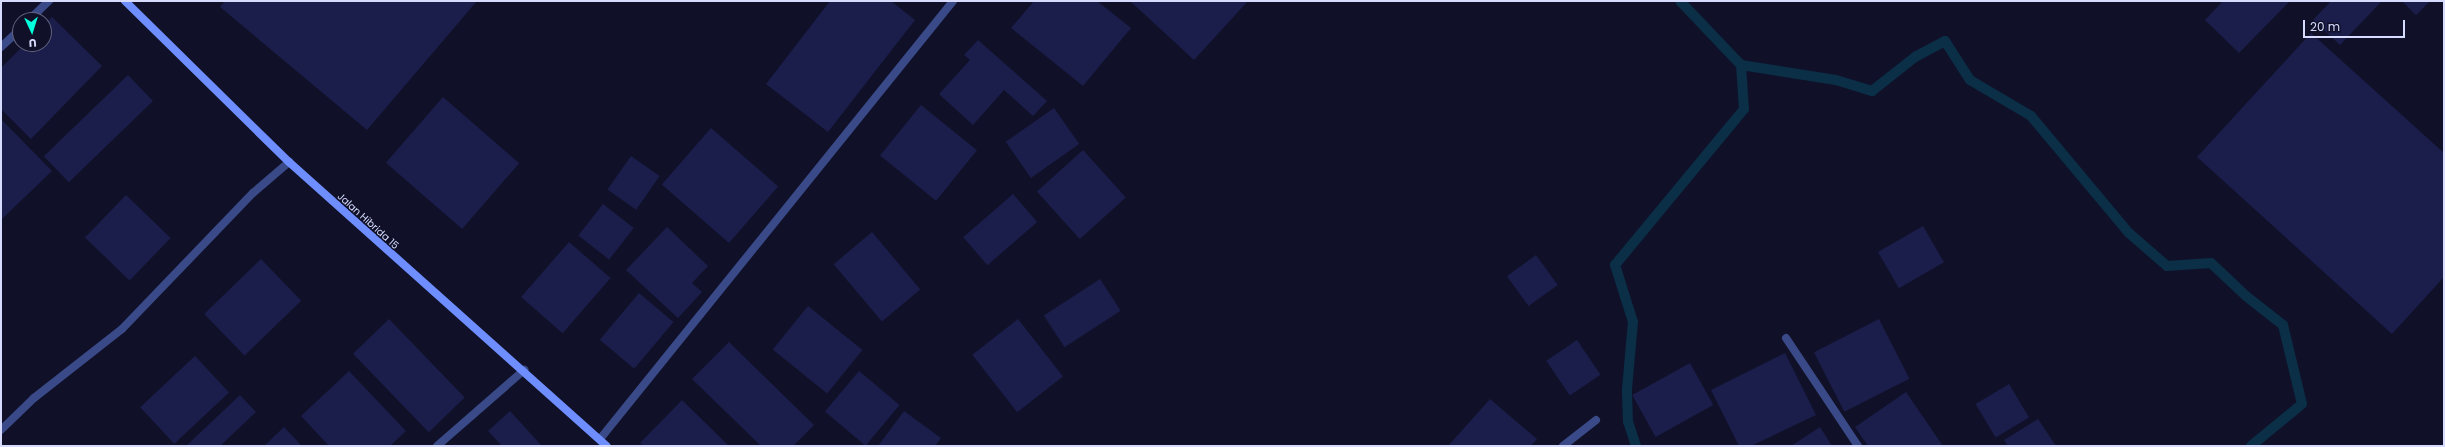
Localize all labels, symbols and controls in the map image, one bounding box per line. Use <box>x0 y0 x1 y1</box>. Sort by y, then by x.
north arrow <box>12 12 52 52</box>
scale bar <box>2305 12 2407 38</box>
text: 20 m <box>2310 18 2340 35</box>
text: U <box>28 35 37 51</box>
street label: Jalan Hibrida 15 <box>335 190 401 252</box>

